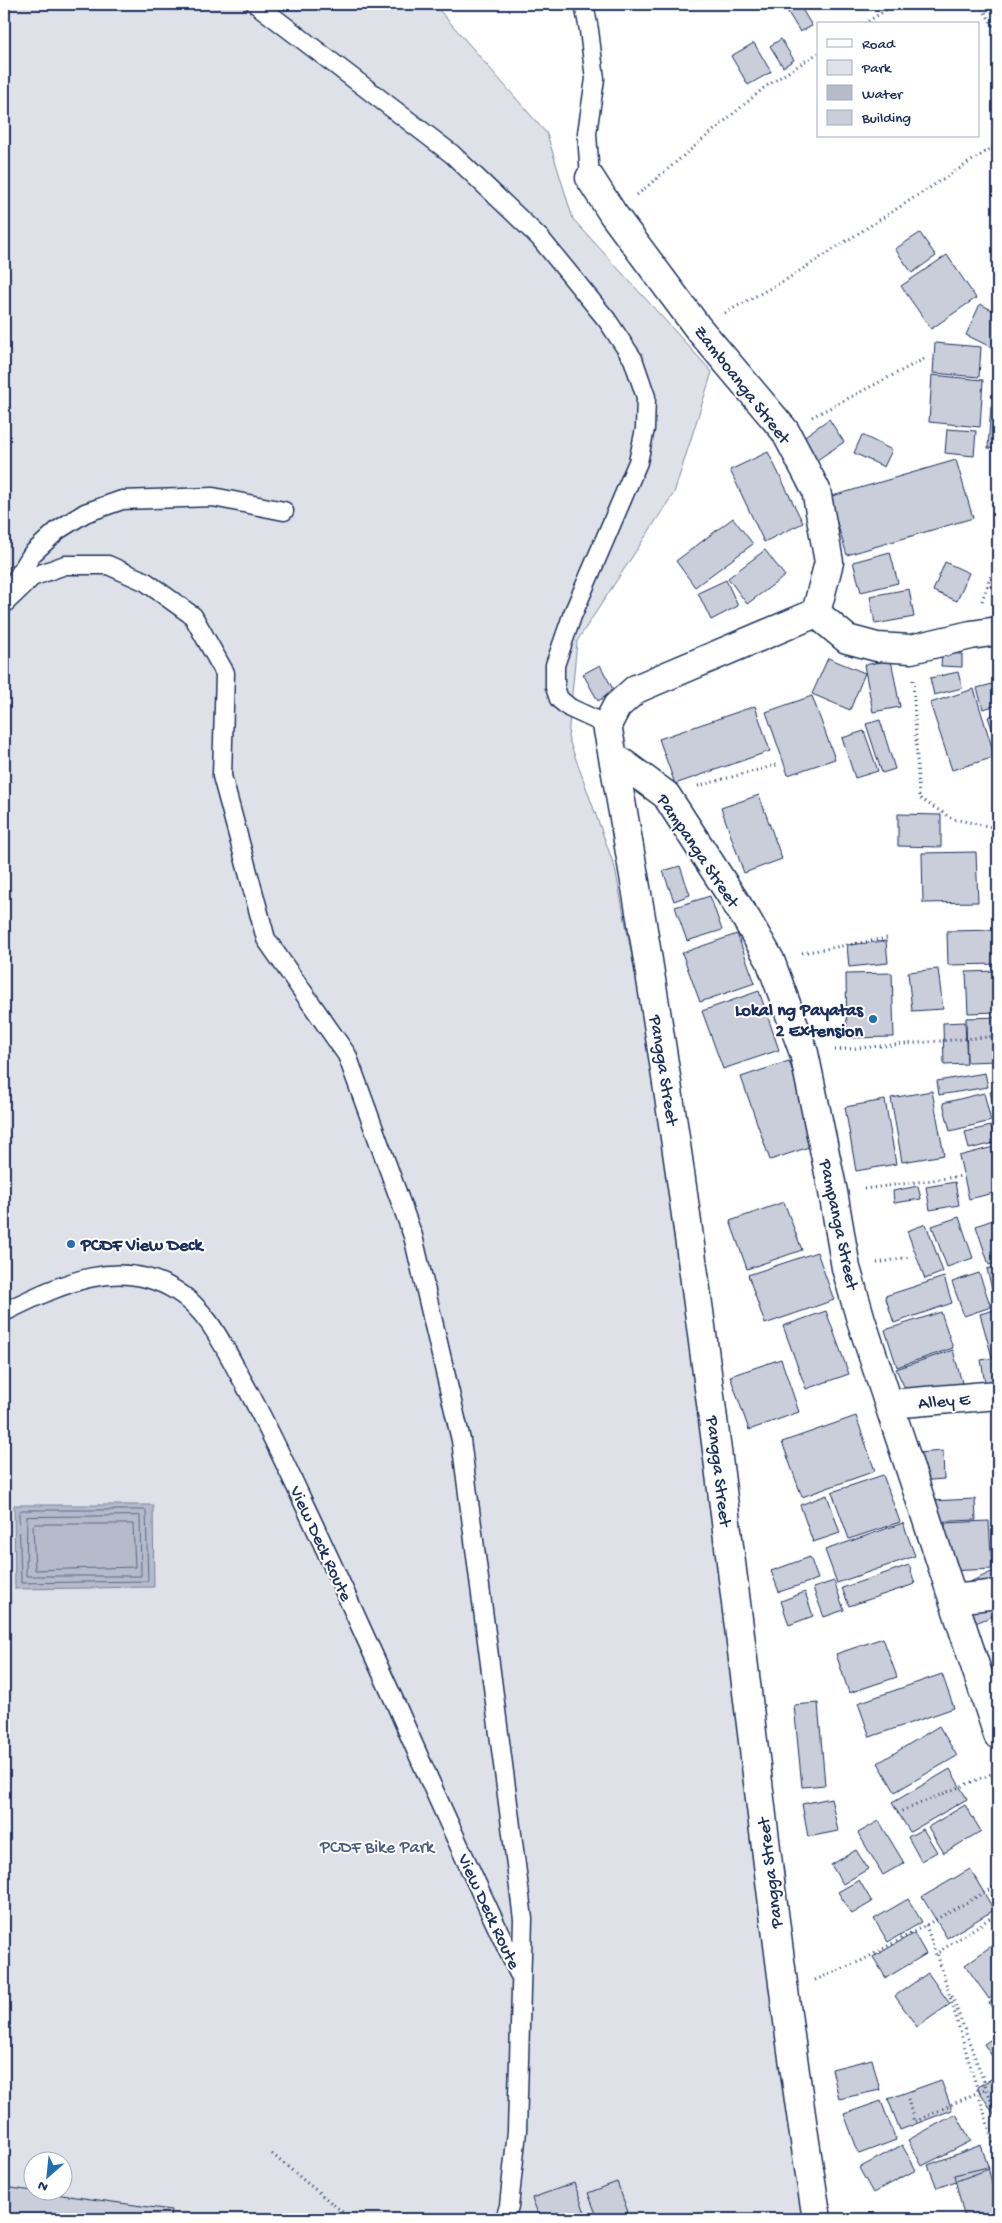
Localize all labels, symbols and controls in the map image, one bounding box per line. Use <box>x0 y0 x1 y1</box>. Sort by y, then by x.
legend <box>817 22 980 138</box>
text: Road <box>862 36 896 54</box>
text: Park <box>861 60 892 78</box>
text: Water <box>862 86 904 104</box>
text: Building <box>861 110 911 128</box>
street label: Zamboanga Street <box>688 322 795 450</box>
street label: Pampanga Street <box>651 790 744 914</box>
place label: Lokal ng Payatas 2 Extension <box>735 1001 864 1043</box>
street label: Pangga Street <box>643 1013 682 1129</box>
marker: Lokal ng Payatas 2 Extension <box>867 1013 879 1025</box>
street label: Pampanga Street <box>813 1157 862 1293</box>
place label: PCDF View Deck <box>80 1236 204 1257</box>
marker: PCDF View Deck <box>65 1238 77 1250</box>
street label: Alley E <box>917 1390 972 1415</box>
street label: Pangga Street <box>700 1414 735 1529</box>
street label: View Deck Route <box>283 1482 356 1606</box>
street label: Pangga Street <box>754 1815 789 1930</box>
park label: PCDF Bike Park <box>319 1838 436 1859</box>
street label: View Deck Route <box>451 1850 524 1974</box>
north arrow <box>22 2150 72 2200</box>
text: N <box>35 2176 51 2195</box>

